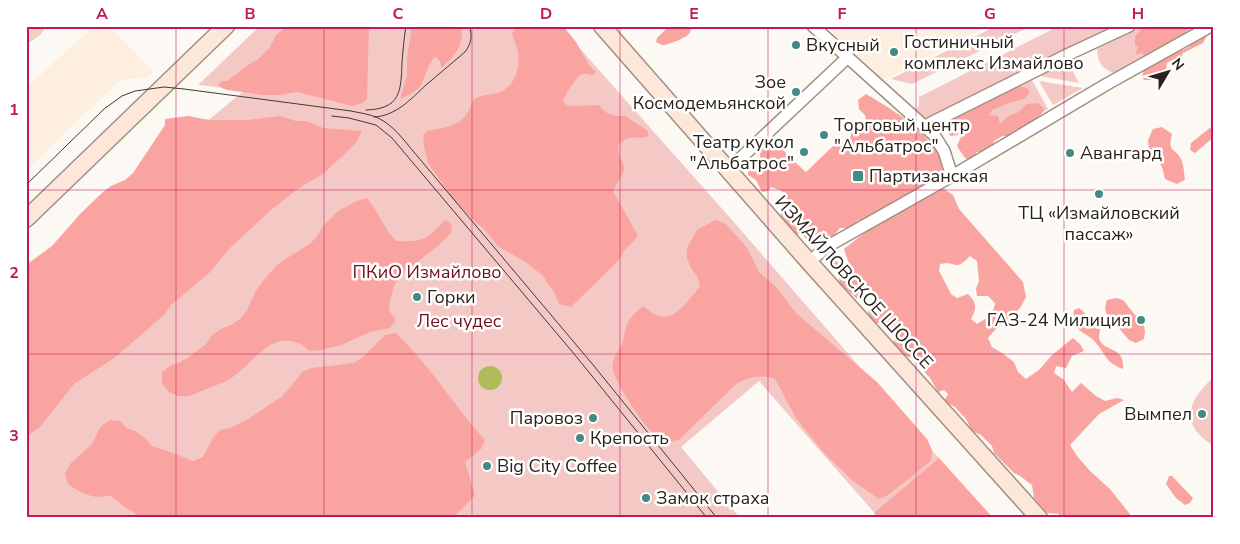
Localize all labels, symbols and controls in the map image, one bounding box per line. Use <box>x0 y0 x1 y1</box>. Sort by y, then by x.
text: A <box>96 3 108 25</box>
text: B <box>244 3 256 25</box>
text: C <box>393 3 404 25</box>
text: D <box>540 3 552 25</box>
text: E <box>689 3 699 25</box>
text: F <box>838 3 847 25</box>
text: G <box>984 3 996 25</box>
text: H <box>1132 3 1144 25</box>
place label: Гостиничный комплекс Измайлово <box>904 30 1084 75</box>
place label: Вкусный <box>806 33 880 57</box>
marker: Вкусный <box>790 39 802 51</box>
marker: Гостиничный комплекс Измайлово <box>888 46 900 58</box>
north arrow <box>1142 48 1192 98</box>
text: N <box>1167 54 1189 74</box>
place label: Зое Космодемьянской <box>633 70 786 115</box>
marker: Зое Космодемьянской <box>790 86 802 98</box>
text: 1 <box>9 99 19 121</box>
place label: Торговый центр "Альбатрос" <box>834 113 970 158</box>
marker: Торговый центр "Альбатрос" <box>818 129 830 141</box>
place label: Театр кукол "Альбатрос" <box>690 130 794 175</box>
place label: Авангард <box>1080 141 1162 165</box>
marker: Театр кукол "Альбатрос" <box>798 146 810 158</box>
marker: Авангард <box>1064 147 1076 159</box>
place label: Партизанская <box>869 164 988 188</box>
marker: Партизанская <box>851 169 865 183</box>
marker: ТЦ «Измайловский пассаж» <box>1093 188 1105 200</box>
street label: ИЗМАЙЛОВСКОЕ ШОССЕ <box>770 190 938 374</box>
place label: ТЦ «Измайловский пассаж» <box>1018 201 1180 246</box>
park label: ПКиО Измайлово <box>353 260 502 284</box>
text: 2 <box>9 262 19 284</box>
place label: Горки <box>427 285 475 309</box>
marker: Горки <box>411 291 423 303</box>
place label: ГАЗ-24 Милиция <box>987 308 1131 332</box>
park label: Лес чудес <box>417 309 502 333</box>
marker: ГАЗ-24 Милиция <box>1135 314 1147 326</box>
place label: Вымпел <box>1124 402 1192 426</box>
place label: Паровоз <box>510 406 583 430</box>
marker: Вымпел <box>1196 408 1208 420</box>
marker: Паровоз <box>587 412 599 424</box>
text: 3 <box>9 425 19 447</box>
place label: Крепость <box>590 426 669 450</box>
marker: Крепость <box>574 432 586 444</box>
place label: Big City Coffee <box>497 454 617 478</box>
marker: Big City Coffee <box>481 460 493 472</box>
place label: Замок страха <box>656 486 770 510</box>
marker: Замок страха <box>640 492 652 504</box>

